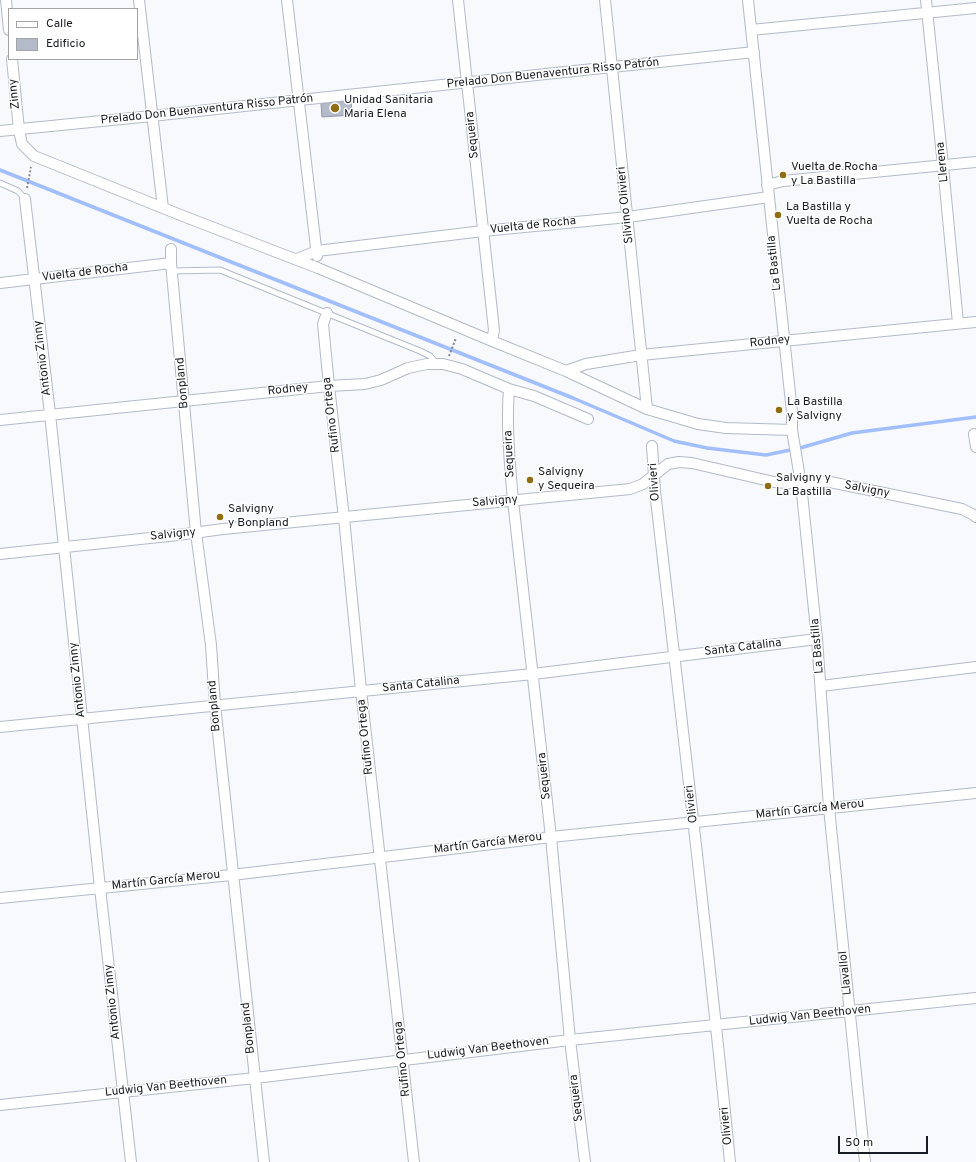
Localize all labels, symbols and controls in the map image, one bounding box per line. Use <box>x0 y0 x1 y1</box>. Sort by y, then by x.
legend <box>8 8 138 60</box>
text: Calle <box>46 16 73 32</box>
text: Edificio <box>46 36 85 52</box>
street label: Prelado Don Buenaventura Risso Patrón <box>446 56 660 92</box>
street label: Zinny <box>6 78 24 110</box>
street label: Prelado Don Buenaventura Risso Patrón <box>100 92 314 128</box>
place label: Unidad Sanitaria Maria Elena <box>344 94 433 122</box>
marker: Unidad Sanitaria Maria Elena <box>329 102 341 114</box>
street label: Sequeira <box>463 111 483 159</box>
street label: Llerena <box>934 141 952 183</box>
place label: Vuelta de Rocha y La Bastilla <box>791 161 878 189</box>
street label: Silvino Olivieri <box>615 166 637 244</box>
marker: Vuelta de Rocha y La Bastilla <box>778 170 788 180</box>
place label: La Bastilla y Vuelta de Rocha <box>786 201 873 229</box>
marker: La Bastilla y Vuelta de Rocha <box>773 210 783 220</box>
street label: Vuelta de Rocha <box>489 214 577 238</box>
street label: La Bastilla <box>765 235 785 291</box>
street label: Vuelta de Rocha <box>41 261 129 285</box>
street label: Antonio Zinny <box>31 319 55 397</box>
street label: Rodney <box>749 333 791 351</box>
street label: Bonpland <box>174 357 192 409</box>
street label: Rufino Ortega <box>320 376 344 454</box>
street label: Rodney <box>267 381 309 399</box>
place label: La Bastilla y Salvigny <box>787 396 843 424</box>
marker: La Bastilla y Salvigny <box>774 405 784 415</box>
street label: Sequeira <box>502 430 518 478</box>
street label: Olivieri <box>646 462 664 502</box>
place label: Salvigny y Sequeira <box>538 466 595 494</box>
place label: Salvigny y La Bastilla <box>776 472 832 500</box>
marker: Salvigny y Sequeira <box>525 475 535 485</box>
street label: Salvigny <box>843 479 891 501</box>
marker: Salvigny y La Bastilla <box>763 481 773 491</box>
street label: Salvigny <box>472 493 518 511</box>
place label: Salvigny y Bonpland <box>228 503 289 531</box>
marker: Salvigny y Bonpland <box>215 512 225 522</box>
street label: Salvigny <box>149 525 197 545</box>
street label: La Bastilla <box>808 618 828 674</box>
street label: Santa Catalina <box>704 636 782 660</box>
street label: Antonio Zinny <box>67 641 89 719</box>
street label: Santa Catalina <box>382 674 460 696</box>
street label: Bonpland <box>206 680 224 732</box>
street label: Rufino Ortega <box>355 698 377 776</box>
street label: Sequeira <box>535 752 555 800</box>
street label: Olivieri <box>683 784 701 824</box>
street label: Martín García Merou <box>755 797 865 823</box>
street label: Martín García Merou <box>433 830 543 858</box>
street label: Martín García Merou <box>111 868 221 894</box>
street label: Llavallol <box>837 950 855 996</box>
street label: Antonio Zinny <box>102 963 124 1041</box>
street label: Bonpland <box>239 1002 259 1054</box>
street label: Ludwig Van Beethoven <box>748 1002 872 1030</box>
street label: Rufino Ortega <box>392 1020 414 1098</box>
street label: Ludwig Van Beethoven <box>426 1034 550 1064</box>
street label: Ludwig Van Beethoven <box>104 1073 228 1101</box>
street label: Sequeira <box>567 1074 587 1122</box>
street label: Olivieri <box>718 1106 736 1146</box>
scale bar <box>840 1128 930 1154</box>
text: 50 m <box>845 1135 873 1151</box>

